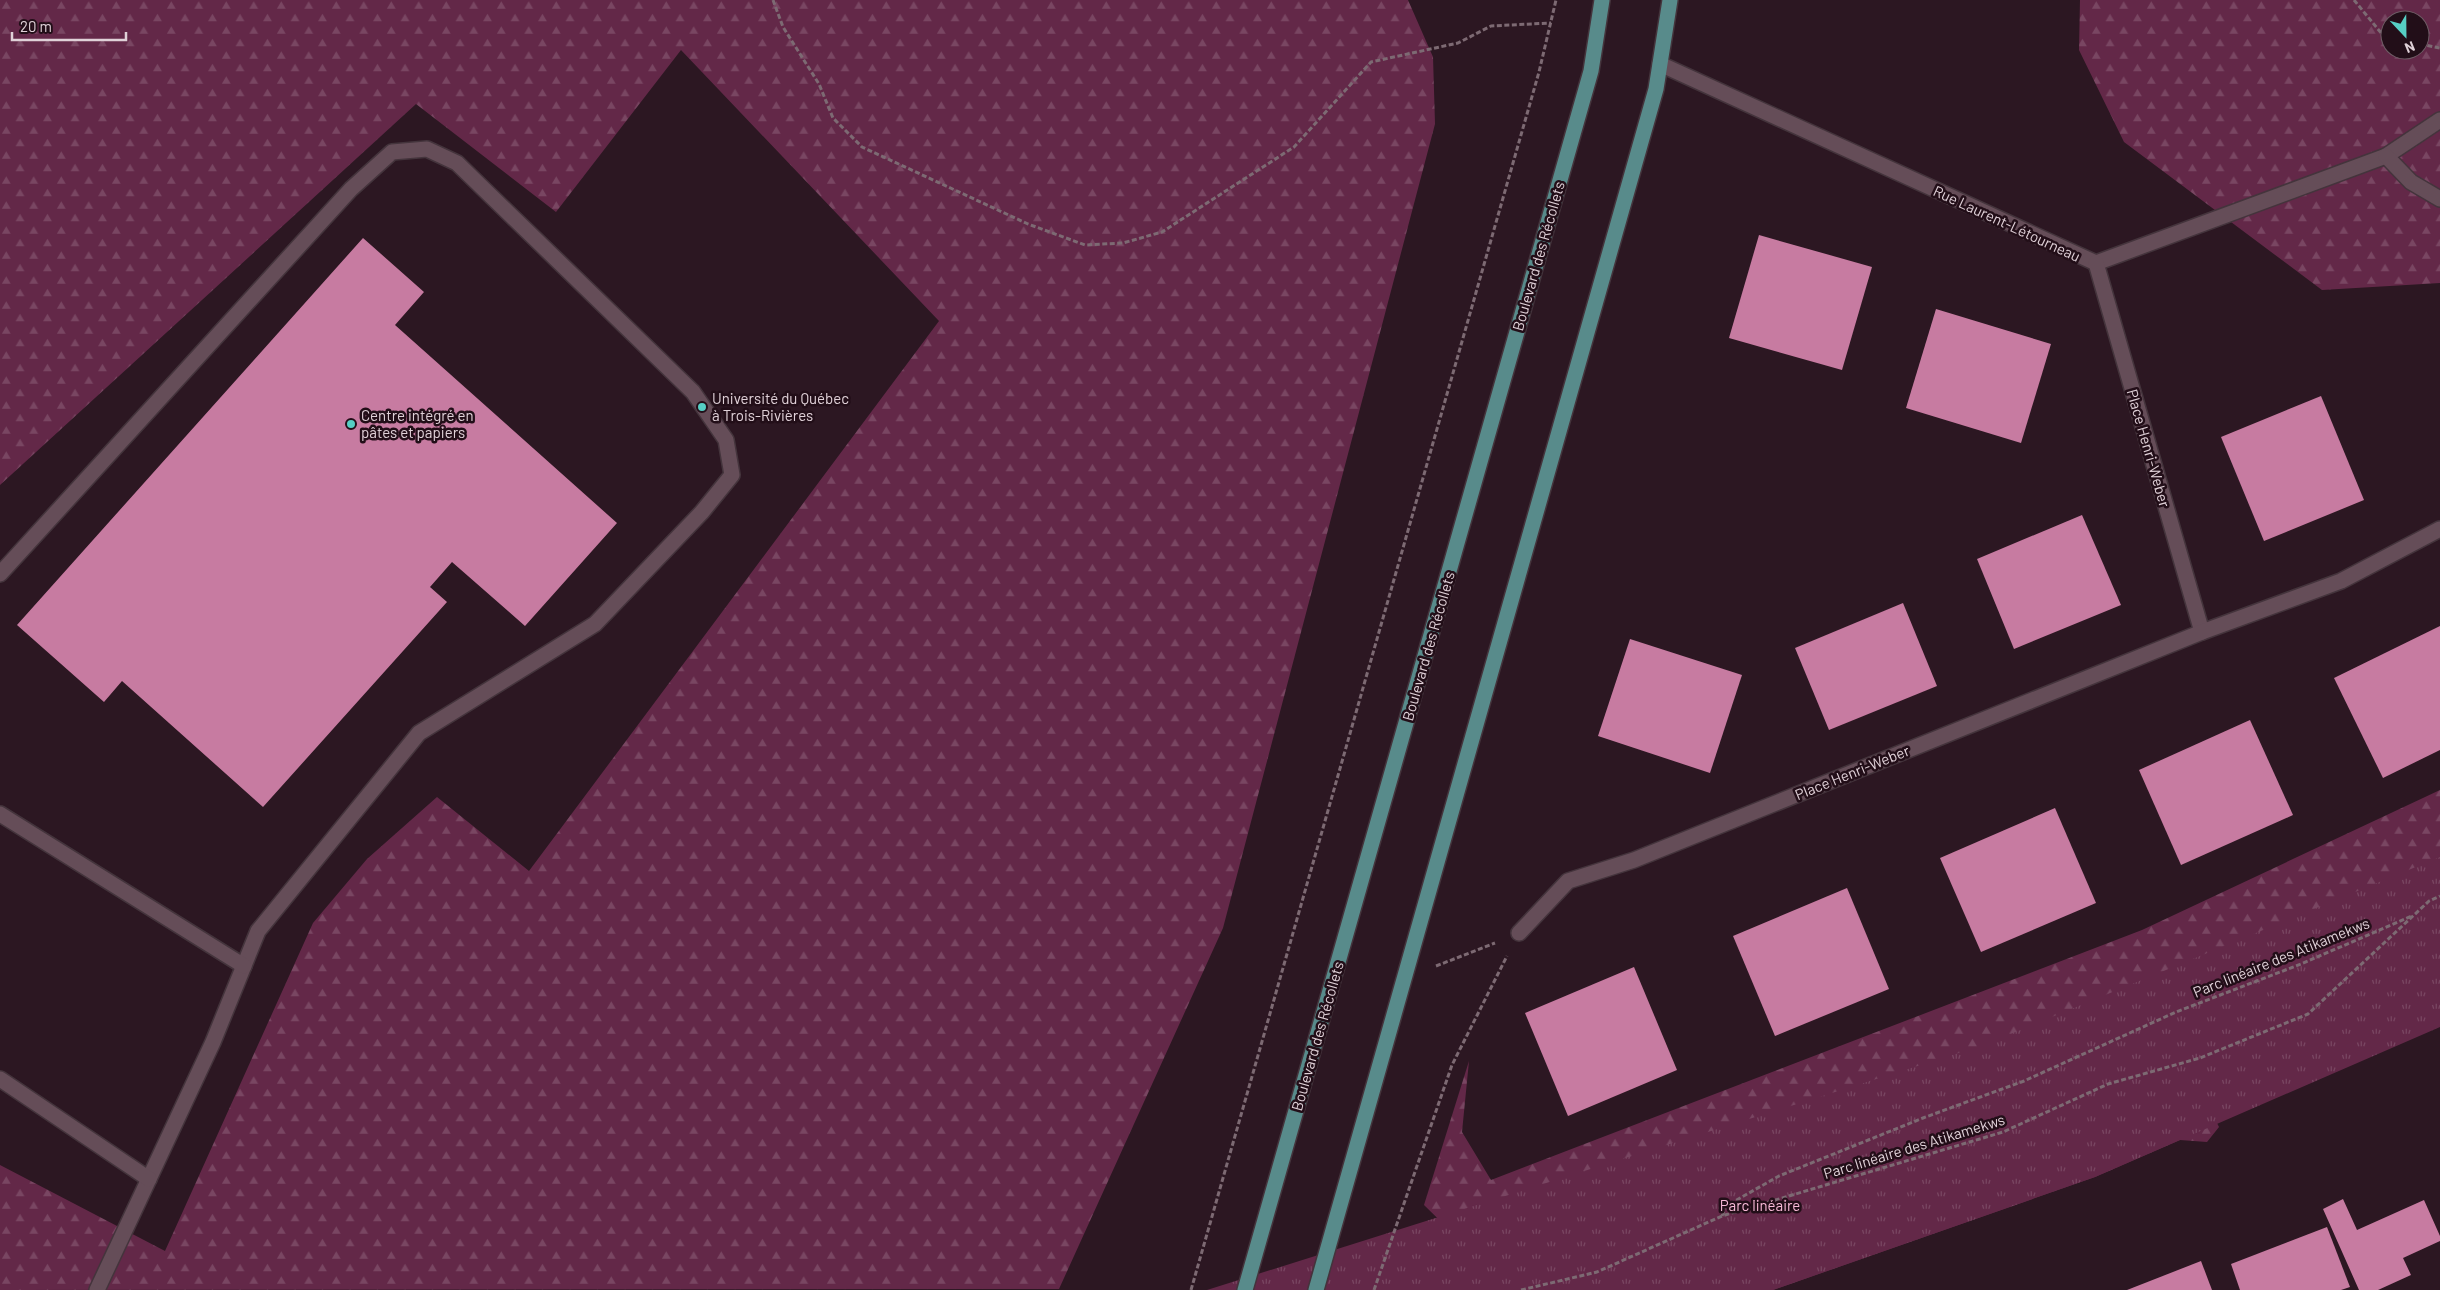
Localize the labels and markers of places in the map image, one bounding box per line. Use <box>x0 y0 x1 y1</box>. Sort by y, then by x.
place label: Université du Québec à Trois-Rivières <box>712 389 849 424</box>
marker: Université du Québec à Trois-Rivières <box>696 401 708 413</box>
place label: Centre intégré en pâtes et papiers <box>361 406 474 441</box>
marker: Centre intégré en pâtes et papiers <box>345 418 357 430</box>

